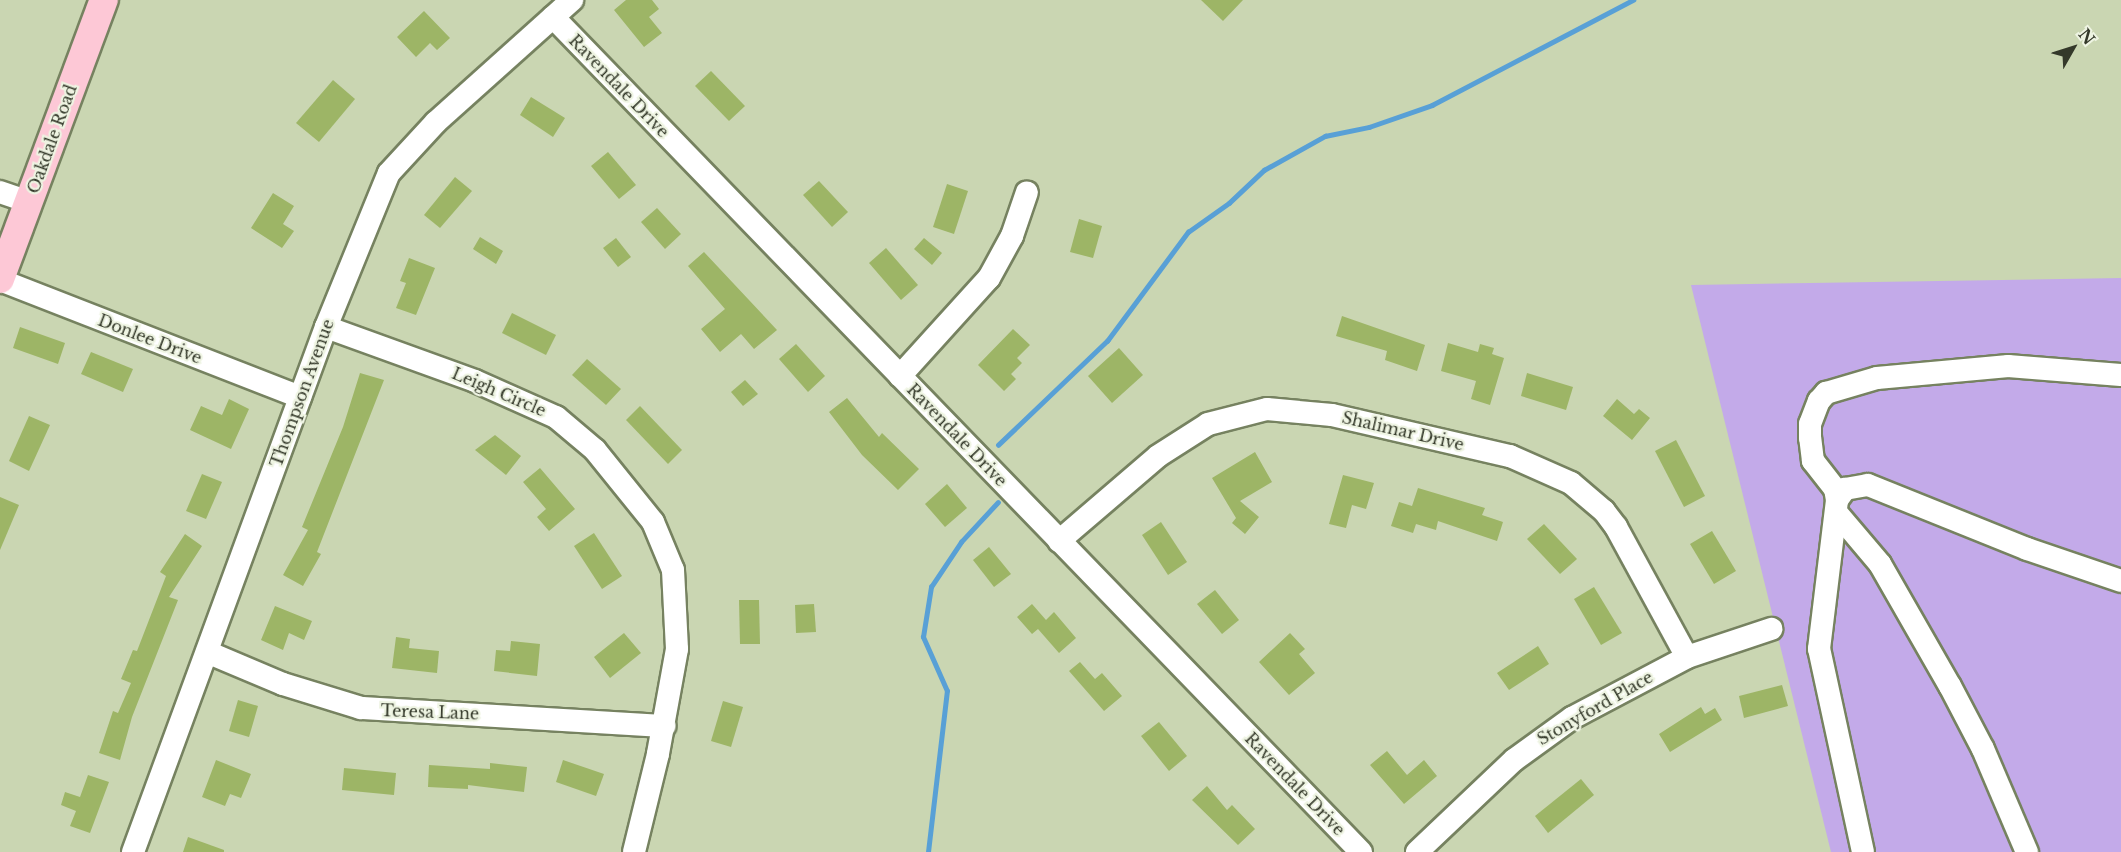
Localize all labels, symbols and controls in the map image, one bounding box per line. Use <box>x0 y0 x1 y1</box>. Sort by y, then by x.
north arrow <box>2043 18 2103 78</box>
text: N <box>2074 25 2099 49</box>
street label: Ravendale Drive <box>565 31 673 141</box>
street label: Oakdale Road <box>23 82 81 196</box>
street label: Donlee Drive <box>95 310 205 368</box>
street label: Thompson Avenue <box>266 316 338 470</box>
street label: Leigh Circle <box>449 364 549 420</box>
street label: Ravendale Drive <box>903 380 1011 490</box>
street label: Shalimar Drive <box>1340 408 1466 454</box>
street label: Stonyford Place <box>1534 667 1656 749</box>
street label: Teresa Lane <box>381 701 479 723</box>
street label: Ravendale Drive <box>1241 729 1349 839</box>

